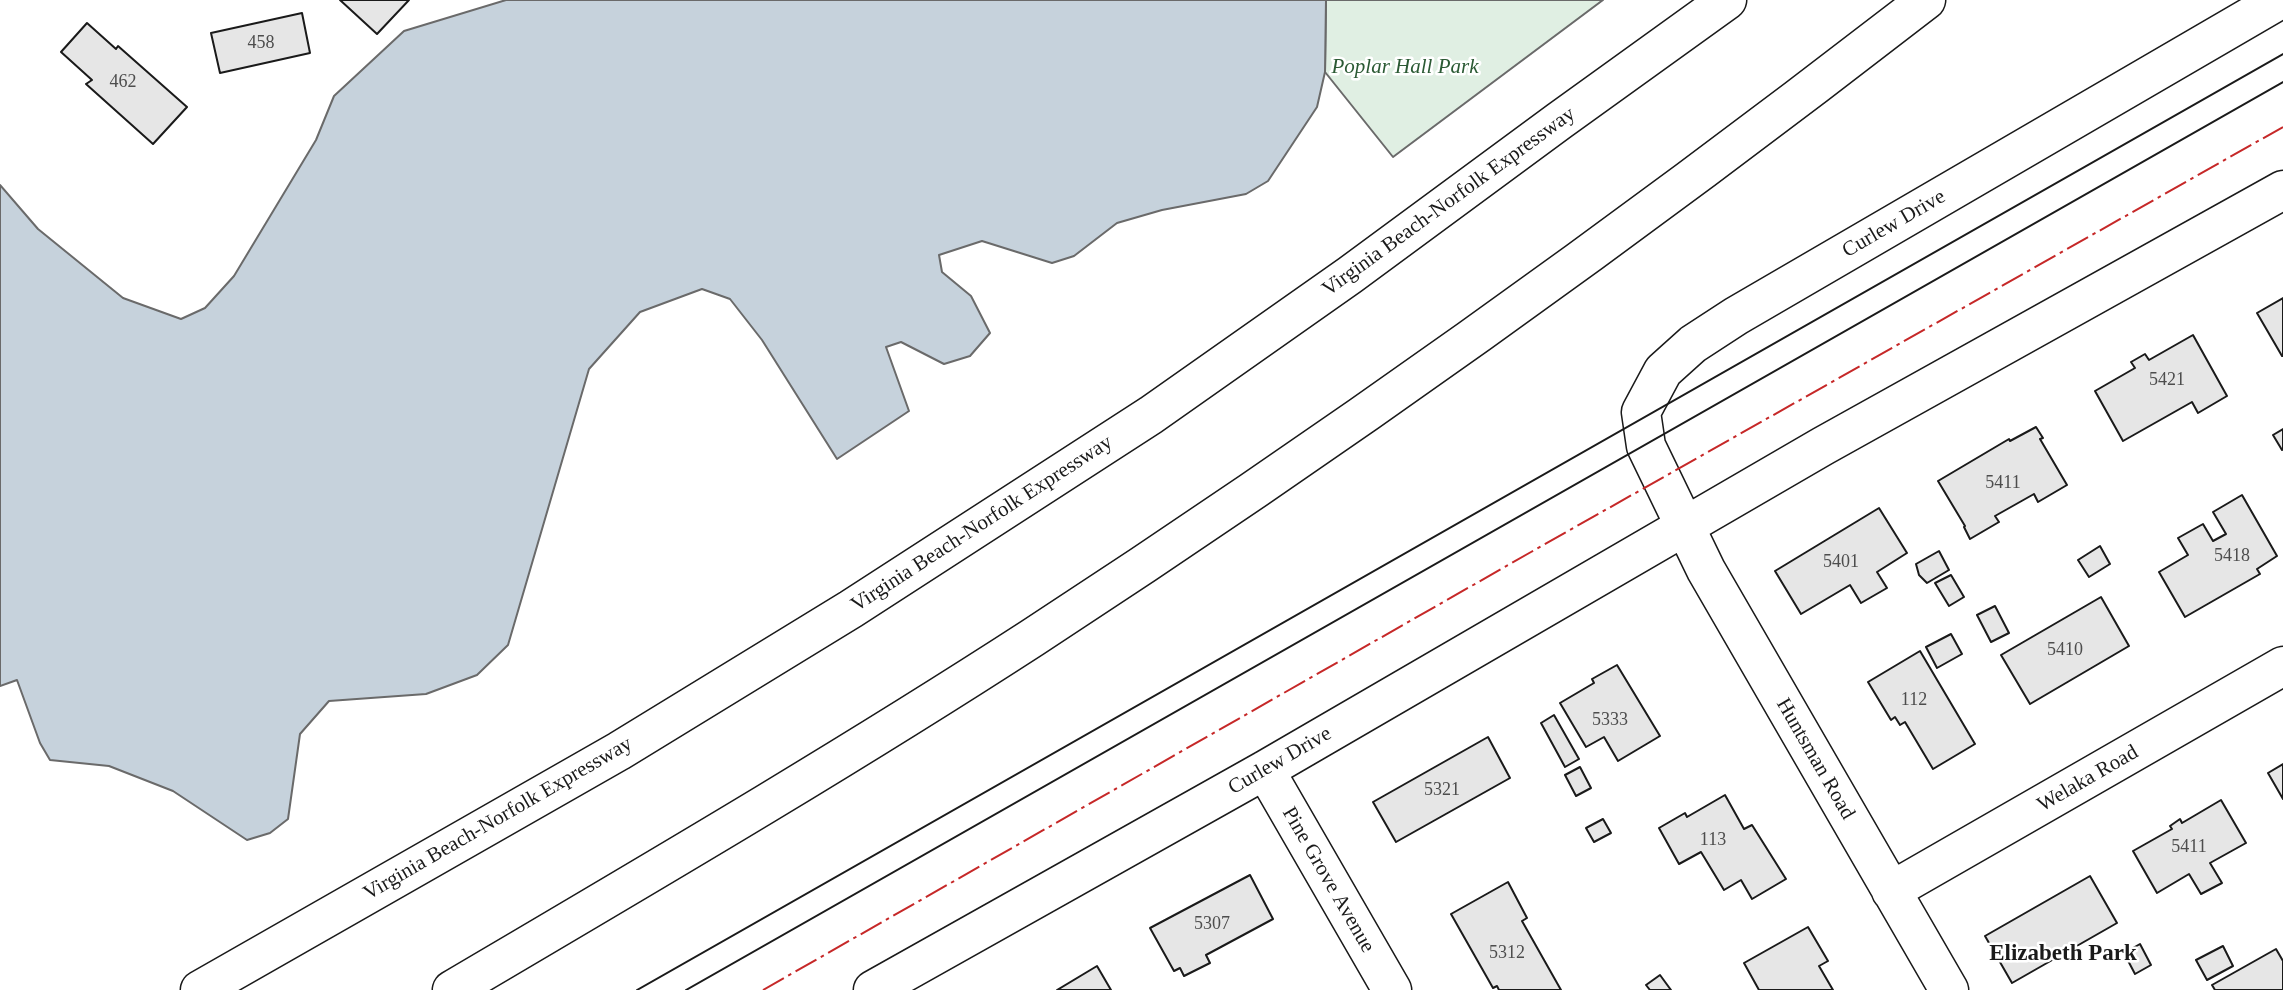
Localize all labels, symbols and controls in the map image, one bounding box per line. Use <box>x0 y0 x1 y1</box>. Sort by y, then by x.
house number: 458 <box>247 32 274 54</box>
park label: Poplar Hall Park <box>1332 54 1478 80</box>
house number: 462 <box>110 71 136 93</box>
street label: Virginia Beach-Norfolk Expressway <box>1318 102 1580 302</box>
street label: Curlew Drive <box>1838 184 1950 264</box>
house number: 5421 <box>2149 369 2185 391</box>
street label: Virginia Beach-Norfolk Expressway <box>847 430 1117 618</box>
house number: 5411 <box>1985 472 2021 494</box>
house number: 5418 <box>2214 545 2250 567</box>
house number: 5401 <box>1823 551 1859 573</box>
house number: 5410 <box>2047 639 2083 661</box>
house number: 112 <box>1901 689 1927 711</box>
street label: Huntsman Road <box>1770 694 1860 824</box>
house number: 5333 <box>1592 709 1628 731</box>
street label: Curlew Drive <box>1224 721 1336 801</box>
street label: Virginia Beach-Norfolk Expressway <box>359 732 637 906</box>
street label: Welaka Road <box>2033 740 2143 818</box>
house number: 5321 <box>1424 779 1460 801</box>
street label: Pine Grove Avenue <box>1276 803 1380 957</box>
house number: 113 <box>1700 829 1726 851</box>
house number: 5411 <box>2171 836 2207 858</box>
house number: 5307 <box>1194 913 1230 935</box>
district label: Elizabeth Park <box>1989 940 2137 968</box>
house number: 5312 <box>1489 942 1525 964</box>

